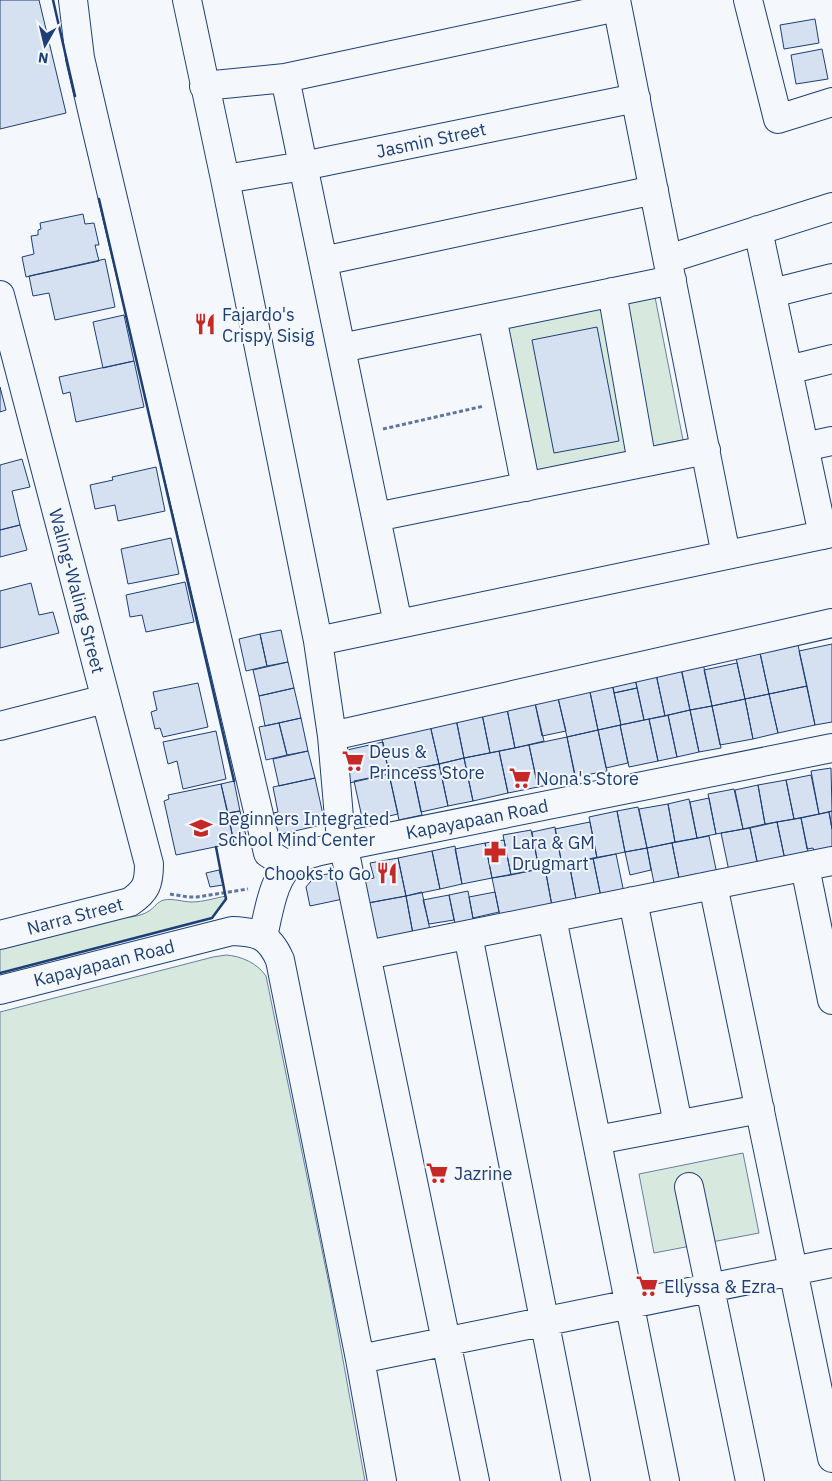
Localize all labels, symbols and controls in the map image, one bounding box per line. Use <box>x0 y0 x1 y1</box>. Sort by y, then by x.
north arrow <box>20 20 70 70</box>
text: N <box>37 48 49 67</box>
street label: Jasmin Street <box>374 117 488 163</box>
place label: Fajardo's Crispy Sisig <box>222 303 315 347</box>
restaurant icon: Fajardo's Crispy Sisig <box>192 311 218 337</box>
street label: Waling-Waling Street <box>44 506 110 676</box>
place label: Deus & Princess Store <box>369 740 485 784</box>
supermarket icon: Deus & Princess Store <box>340 748 366 774</box>
supermarket icon: Nona's Store <box>507 765 533 791</box>
place label: Nona's Store <box>536 767 639 790</box>
street label: Kapayapaan Road <box>404 794 550 844</box>
place label: Beginners Integrated School Mind Center <box>218 807 389 851</box>
school or university icon: Beginners Integrated School Mind Center <box>188 815 214 841</box>
place label: Lara & GM Drugmart <box>512 831 595 875</box>
pharmacy icon: Lara & GM Drugmart <box>482 839 508 865</box>
restaurant icon: Chooks to Go <box>374 860 400 886</box>
place label: Chooks to Go <box>264 862 371 885</box>
street label: Narra Street <box>24 892 126 940</box>
street label: Kapayapaan Road <box>31 934 177 992</box>
supermarket icon: Jazrine <box>424 1160 450 1186</box>
place label: Jazrine <box>454 1162 512 1185</box>
supermarket icon: Ellyssa & Ezra <box>634 1273 660 1299</box>
place label: Ellyssa & Ezra <box>664 1275 776 1298</box>

